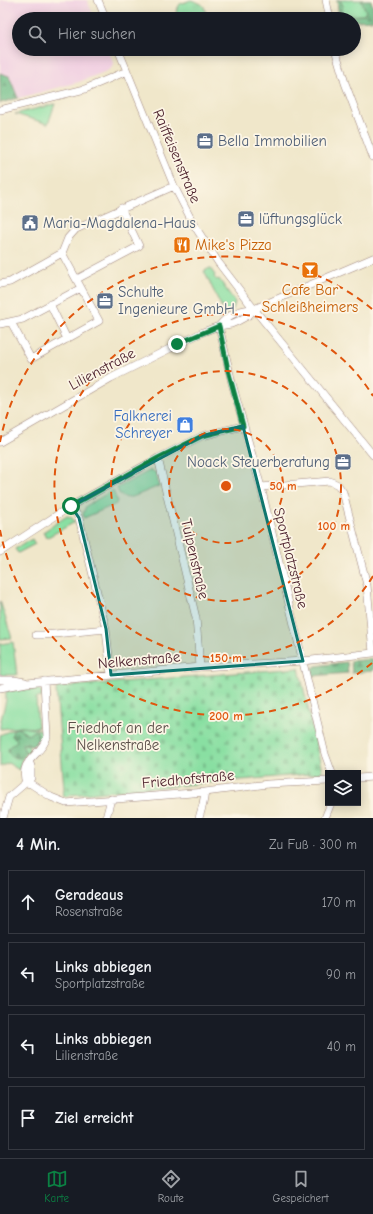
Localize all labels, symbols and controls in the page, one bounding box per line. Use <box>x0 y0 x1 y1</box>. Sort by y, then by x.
search box <box>12 12 361 56</box>
icon: search <box>26 23 48 45</box>
text: Hier suchen <box>58 25 136 43</box>
street label: Raiffeisenstraße <box>149 106 205 206</box>
office icon: Bella Immobilien <box>195 131 215 151</box>
place label: Bella Immobilien <box>218 132 327 150</box>
office icon: lüftungsglück <box>236 209 256 229</box>
place label: lüftungsglück <box>259 210 343 228</box>
public building icon: Maria-Magdalena-Haus <box>20 213 40 233</box>
place label: Maria-Magdalena-Haus <box>43 214 196 232</box>
restaurant icon: Mike's Pizza <box>172 235 192 255</box>
place label: Mike's Pizza <box>195 236 272 254</box>
bar icon: Cafe Bar Schleißheimers <box>300 260 320 280</box>
place label: Cafe Bar Schleißheimers <box>262 281 358 316</box>
place label: Schulte Ingenieure GmbH <box>118 283 235 318</box>
office icon: Schulte Ingenieure GmbH <box>95 291 115 311</box>
route end <box>168 335 186 353</box>
street label: Lilienstraße <box>66 344 139 394</box>
place label: Falknerei Schreyer <box>114 407 172 442</box>
shop icon: Falknerei Schreyer <box>175 415 195 435</box>
office icon: Noack Steuerberatung <box>333 452 353 472</box>
place label: Noack Steuerberatung <box>187 453 330 471</box>
centre of rings <box>219 479 233 493</box>
text: 50 m <box>269 479 297 493</box>
route start <box>62 497 80 515</box>
street label: Sportplatzstraße <box>270 506 312 611</box>
street label: Tulpenstraße <box>177 517 213 601</box>
text: 100 m <box>318 519 350 533</box>
street label: Nelkenstraße <box>97 647 181 673</box>
text: 150 m <box>210 651 242 665</box>
text: 200 m <box>209 709 243 723</box>
park label: Friedhof an der Nelkenstraße <box>67 719 169 754</box>
street label: Friedhofstraße <box>141 766 236 792</box>
map controls <box>325 770 361 806</box>
button: layers <box>325 770 361 806</box>
text: 4 Min. <box>16 835 60 854</box>
text: Zu Fuß · 300 m <box>269 837 357 852</box>
text: Geradeaus <box>55 886 123 904</box>
icon: ahead <box>17 891 39 913</box>
text: 170 m <box>322 895 356 910</box>
text: Rosenstraße <box>55 904 123 919</box>
text: Links abbiegen <box>55 958 152 976</box>
icon: left <box>17 963 39 985</box>
text: 90 m <box>326 967 356 982</box>
text: Sportplatzstraße <box>55 976 145 991</box>
text: Links abbiegen <box>55 1030 152 1048</box>
icon: left <box>17 1035 39 1057</box>
text: 40 m <box>327 1039 356 1054</box>
text: Lilienstraße <box>55 1048 118 1063</box>
icon: arrive <box>17 1107 39 1129</box>
text: Ziel erreicht <box>55 1109 133 1127</box>
tab: Karte <box>44 1168 69 1205</box>
tab: Route <box>158 1168 184 1205</box>
tab: Gespeichert <box>273 1168 329 1205</box>

